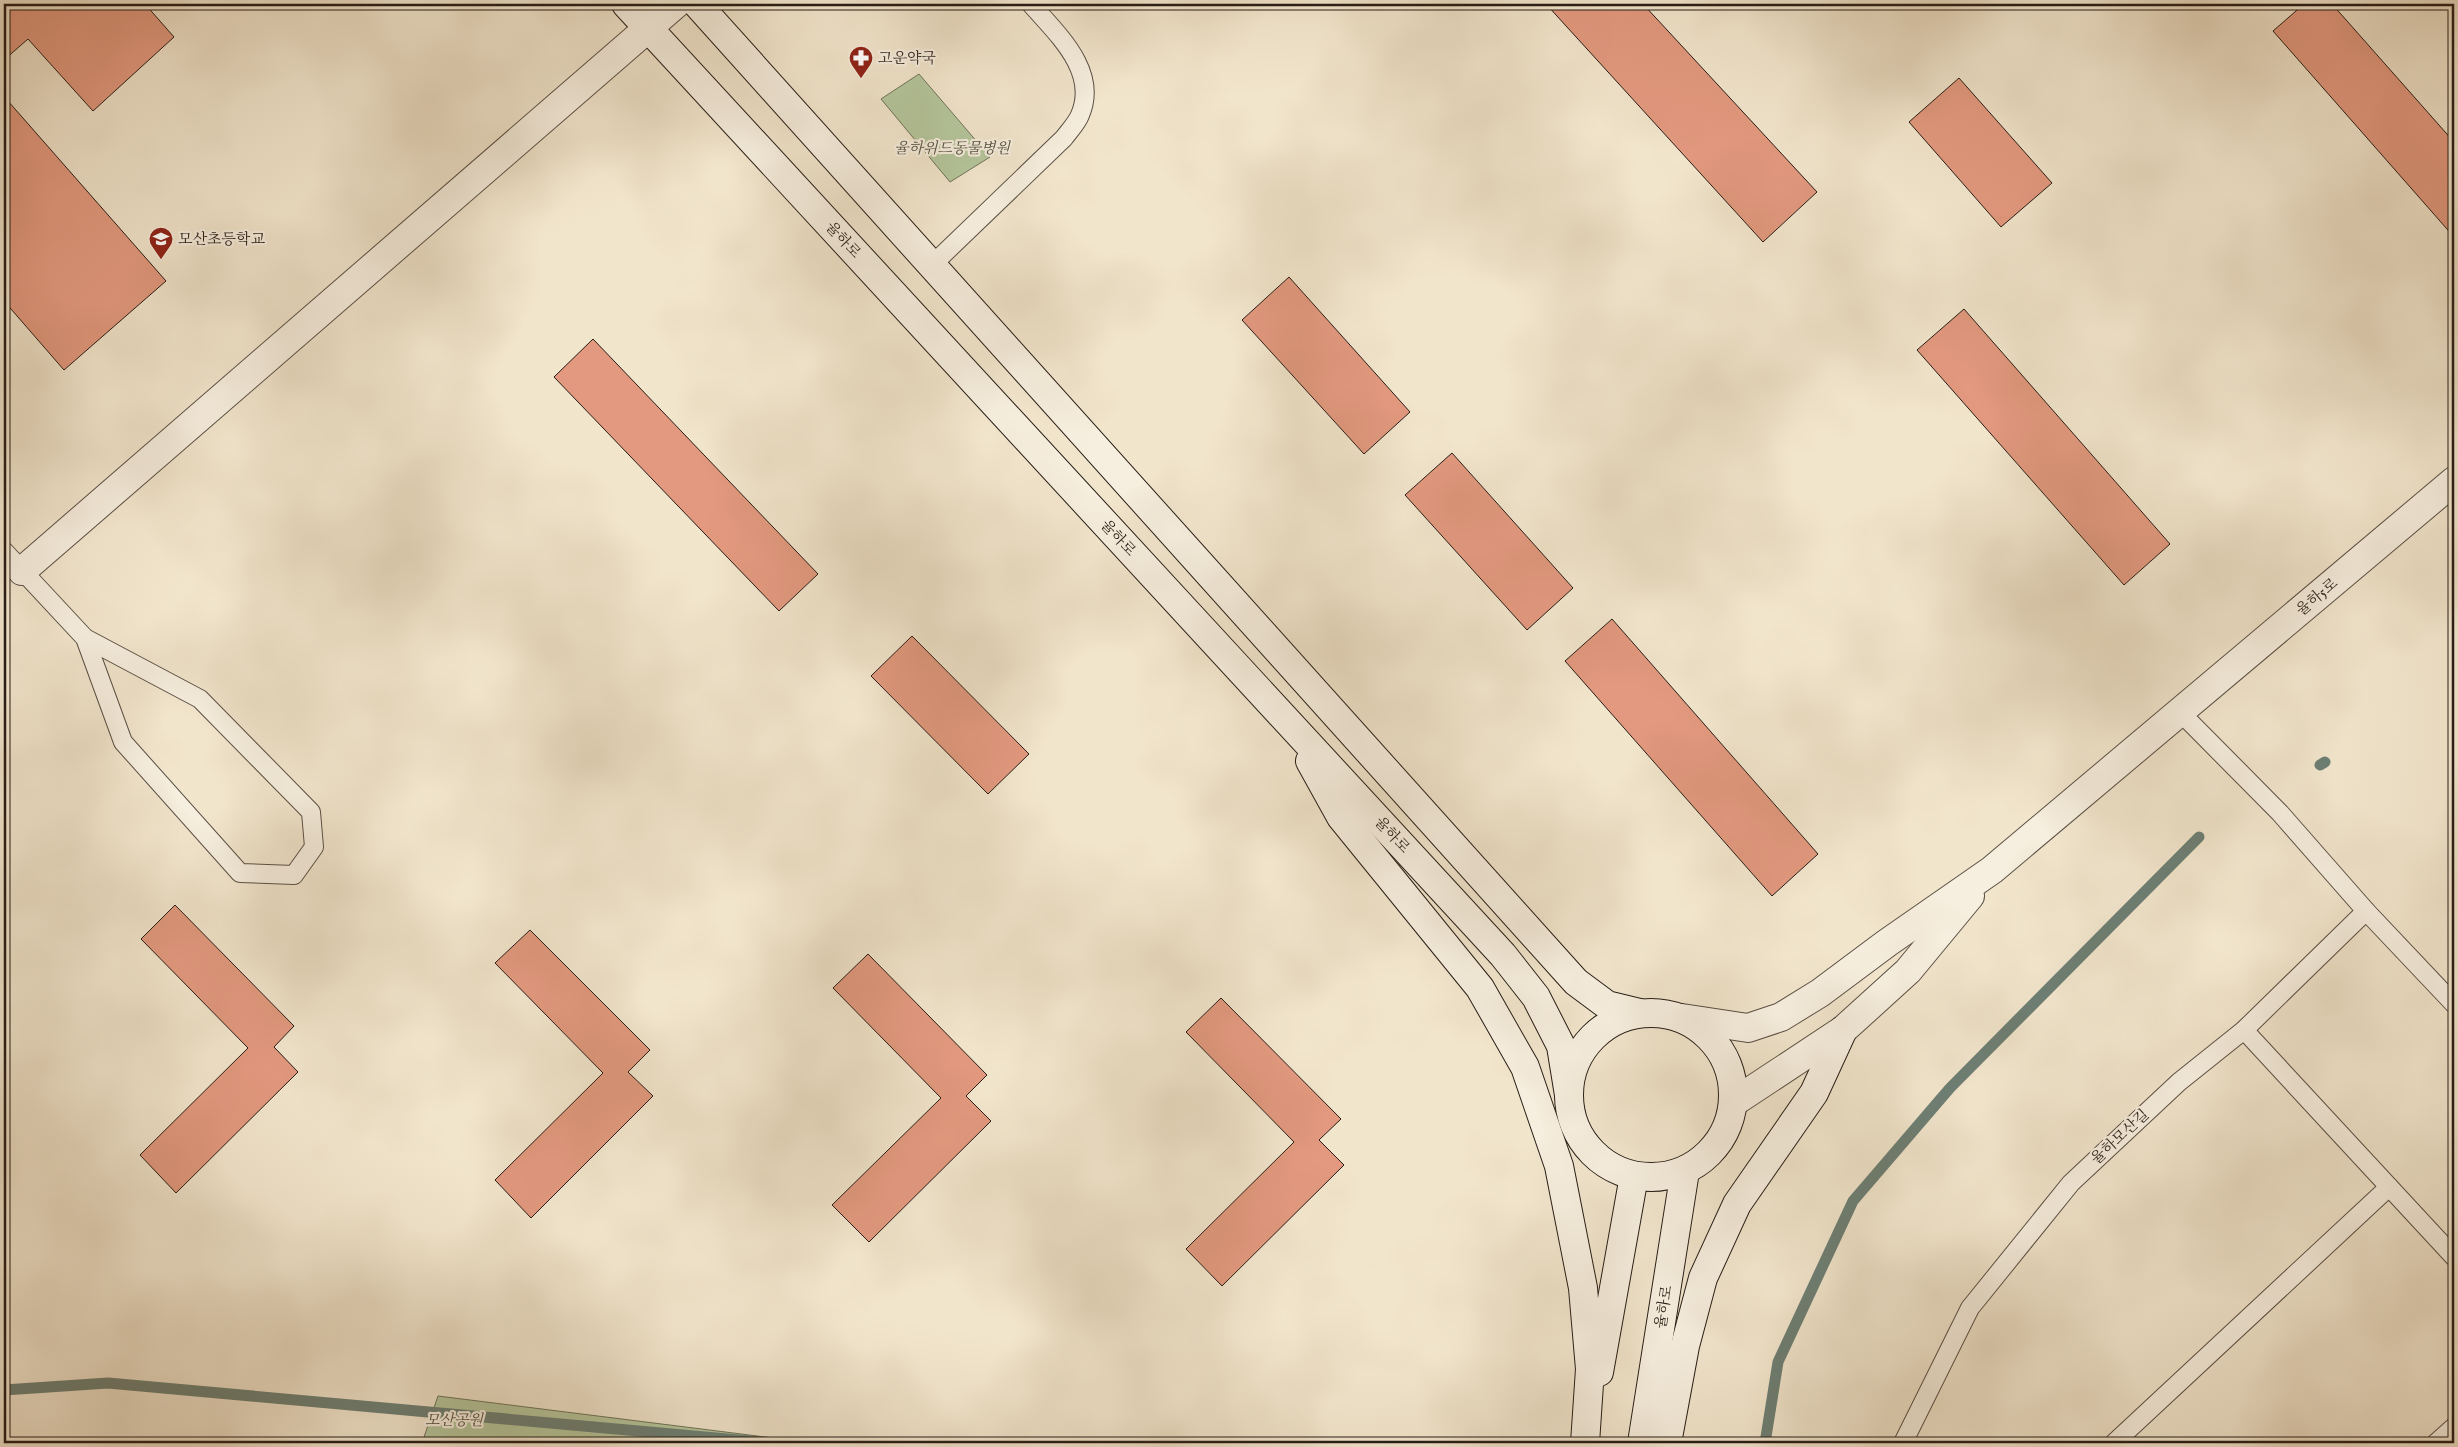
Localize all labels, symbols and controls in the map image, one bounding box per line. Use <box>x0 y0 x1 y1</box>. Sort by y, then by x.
pharmacy icon: 고운약국 <box>848 45 874 79</box>
place label: 고운약국 <box>878 49 936 68</box>
park label: 율하위드동물병원 <box>894 139 1011 158</box>
street label: 율하로 <box>821 218 865 263</box>
school or university icon: 모산초등학교 <box>148 226 174 260</box>
place label: 모산초등학교 <box>178 230 265 249</box>
street label: 율하로 <box>1096 516 1140 561</box>
street label: 율하5로 <box>2292 574 2342 620</box>
street label: 율하로 <box>1370 813 1414 858</box>
street label: 율하모산길 <box>2087 1105 2153 1169</box>
street label: 율하로 <box>1651 1284 1677 1330</box>
park label: 모산공원 <box>425 1411 484 1430</box>

